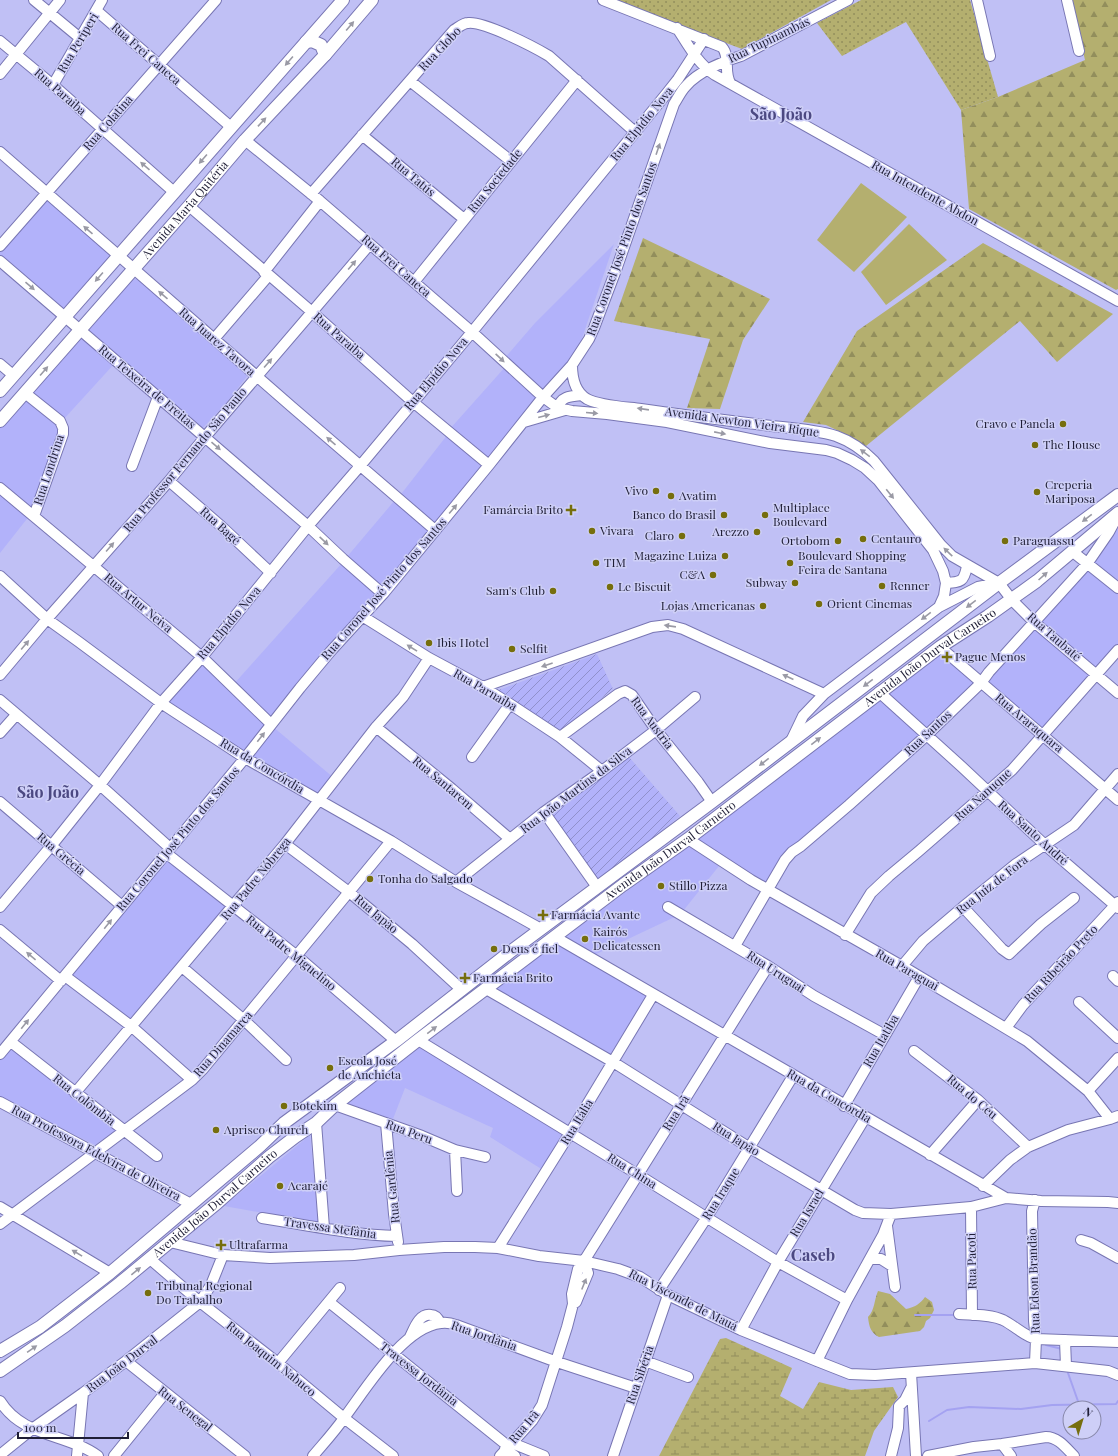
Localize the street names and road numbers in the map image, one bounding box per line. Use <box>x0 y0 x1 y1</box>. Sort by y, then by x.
street label: Rua Periperi <box>53 9 102 75</box>
street label: Rua Tupinambás <box>725 12 812 66</box>
street label: Rua Frei Caneca <box>108 19 185 88</box>
street label: Rua Globo <box>415 22 464 74</box>
street label: Rua Paraiba <box>31 64 90 118</box>
street label: Rua Elpídio Nova <box>606 83 676 164</box>
street label: Rua Colatina <box>79 91 136 153</box>
street label: Rua Sociedade <box>463 145 525 216</box>
street label: Rua Tatús <box>388 153 439 199</box>
street label: Rua Intendente Abdon <box>869 156 982 228</box>
street label: Avenida Maria Quitéria <box>137 157 231 262</box>
street label: Rua Coronel José Pinto dos Santos <box>582 160 660 338</box>
street label: Rua Frei Caneca <box>358 231 435 300</box>
street label: Rua Juarez Tavora <box>176 303 259 379</box>
street label: Rua Paraiba <box>310 308 369 362</box>
street label: Rua Elpídio Nova <box>400 333 471 413</box>
street label: Rua Teixeira de Freitas <box>95 341 200 432</box>
street label: Rua Professor Fernando São Paulo <box>119 383 250 535</box>
street label: Avenida Newton Vieira Rique <box>663 402 820 440</box>
street label: Rua Londrina <box>29 432 67 507</box>
street label: Rua Bagé <box>197 503 244 548</box>
street label: Rua Coronel José Pinto dos Santos <box>317 514 450 663</box>
street label: Rua Artur Neiva <box>101 569 176 636</box>
street label: Rua Elpídio Nova <box>193 582 264 662</box>
street label: Avenida João Durval Carneiro <box>859 604 999 710</box>
street label: Rua Taubaté <box>1024 608 1085 664</box>
street label: Rua Parnaiba <box>451 664 520 714</box>
street label: Rua Araraquara <box>992 689 1067 755</box>
street label: Rua Austria <box>628 693 678 752</box>
street label: Rua Santos <box>900 706 954 758</box>
street label: Rua da Concórdia <box>218 734 308 797</box>
street label: Rua João Martins da Silva <box>517 742 634 836</box>
street label: Rua Santarem <box>410 752 478 813</box>
street label: Rua Coronel José Pinto dos Santos <box>112 763 242 914</box>
street label: Rua Nanuque <box>950 764 1014 824</box>
street label: Avenida João Durval Carneiro <box>600 796 739 904</box>
street label: Rua Santo André <box>995 796 1072 868</box>
street label: Rua Grécia <box>34 828 89 878</box>
street label: Rua Padre Nóbrega <box>217 833 294 923</box>
street label: Rua Juiz de Fora <box>952 851 1031 917</box>
street label: Rua Japão <box>351 890 402 937</box>
street label: Rua Padre Miguelino <box>243 911 340 994</box>
street label: Rua Ribeirão Preto <box>1020 921 1101 1006</box>
street label: Rua Paraguai <box>873 945 942 994</box>
street label: Rua Uruguai <box>744 946 809 996</box>
street label: Rua Dinamarca <box>189 1007 255 1080</box>
street label: Rua Itatiba <box>859 1011 902 1070</box>
street label: Rua da Concórdia <box>784 1064 875 1126</box>
street label: Rua Colômbia <box>50 1070 119 1129</box>
street label: Rua do Céu <box>944 1070 1001 1122</box>
street label: Rua Irã <box>658 1092 692 1133</box>
street label: Rua Itália <box>556 1096 596 1147</box>
street label: Rua Professora Edelvira de Oliveira <box>9 1101 184 1204</box>
street label: Rua Peru <box>384 1115 435 1147</box>
street label: Rua Japão <box>710 1117 763 1159</box>
street label: Avenida João Durval Carneiro <box>148 1144 280 1261</box>
street label: Rua China <box>605 1149 660 1192</box>
street label: Rua Gardênia <box>379 1150 403 1224</box>
street label: Rua Iraque <box>698 1164 743 1223</box>
street label: Rua Israel <box>785 1185 827 1240</box>
street label: Travessa Stefânia <box>283 1213 378 1241</box>
street label: Rua Edson Brandão <box>1023 1228 1043 1334</box>
street label: Rua Pacoti <box>962 1232 979 1289</box>
street label: Rua Visconde de Mauá <box>626 1265 741 1334</box>
street label: Rua Jordânia <box>449 1316 519 1354</box>
street label: Rua Joaquim Nabuco <box>223 1317 320 1400</box>
street label: Rua João Durval <box>82 1331 161 1395</box>
street label: Travessa Jordânia <box>377 1338 462 1409</box>
street label: Rua Sibéria <box>622 1343 657 1406</box>
street label: Rua Senegal <box>155 1382 217 1435</box>
street label: Rua Irã <box>505 1406 542 1446</box>

